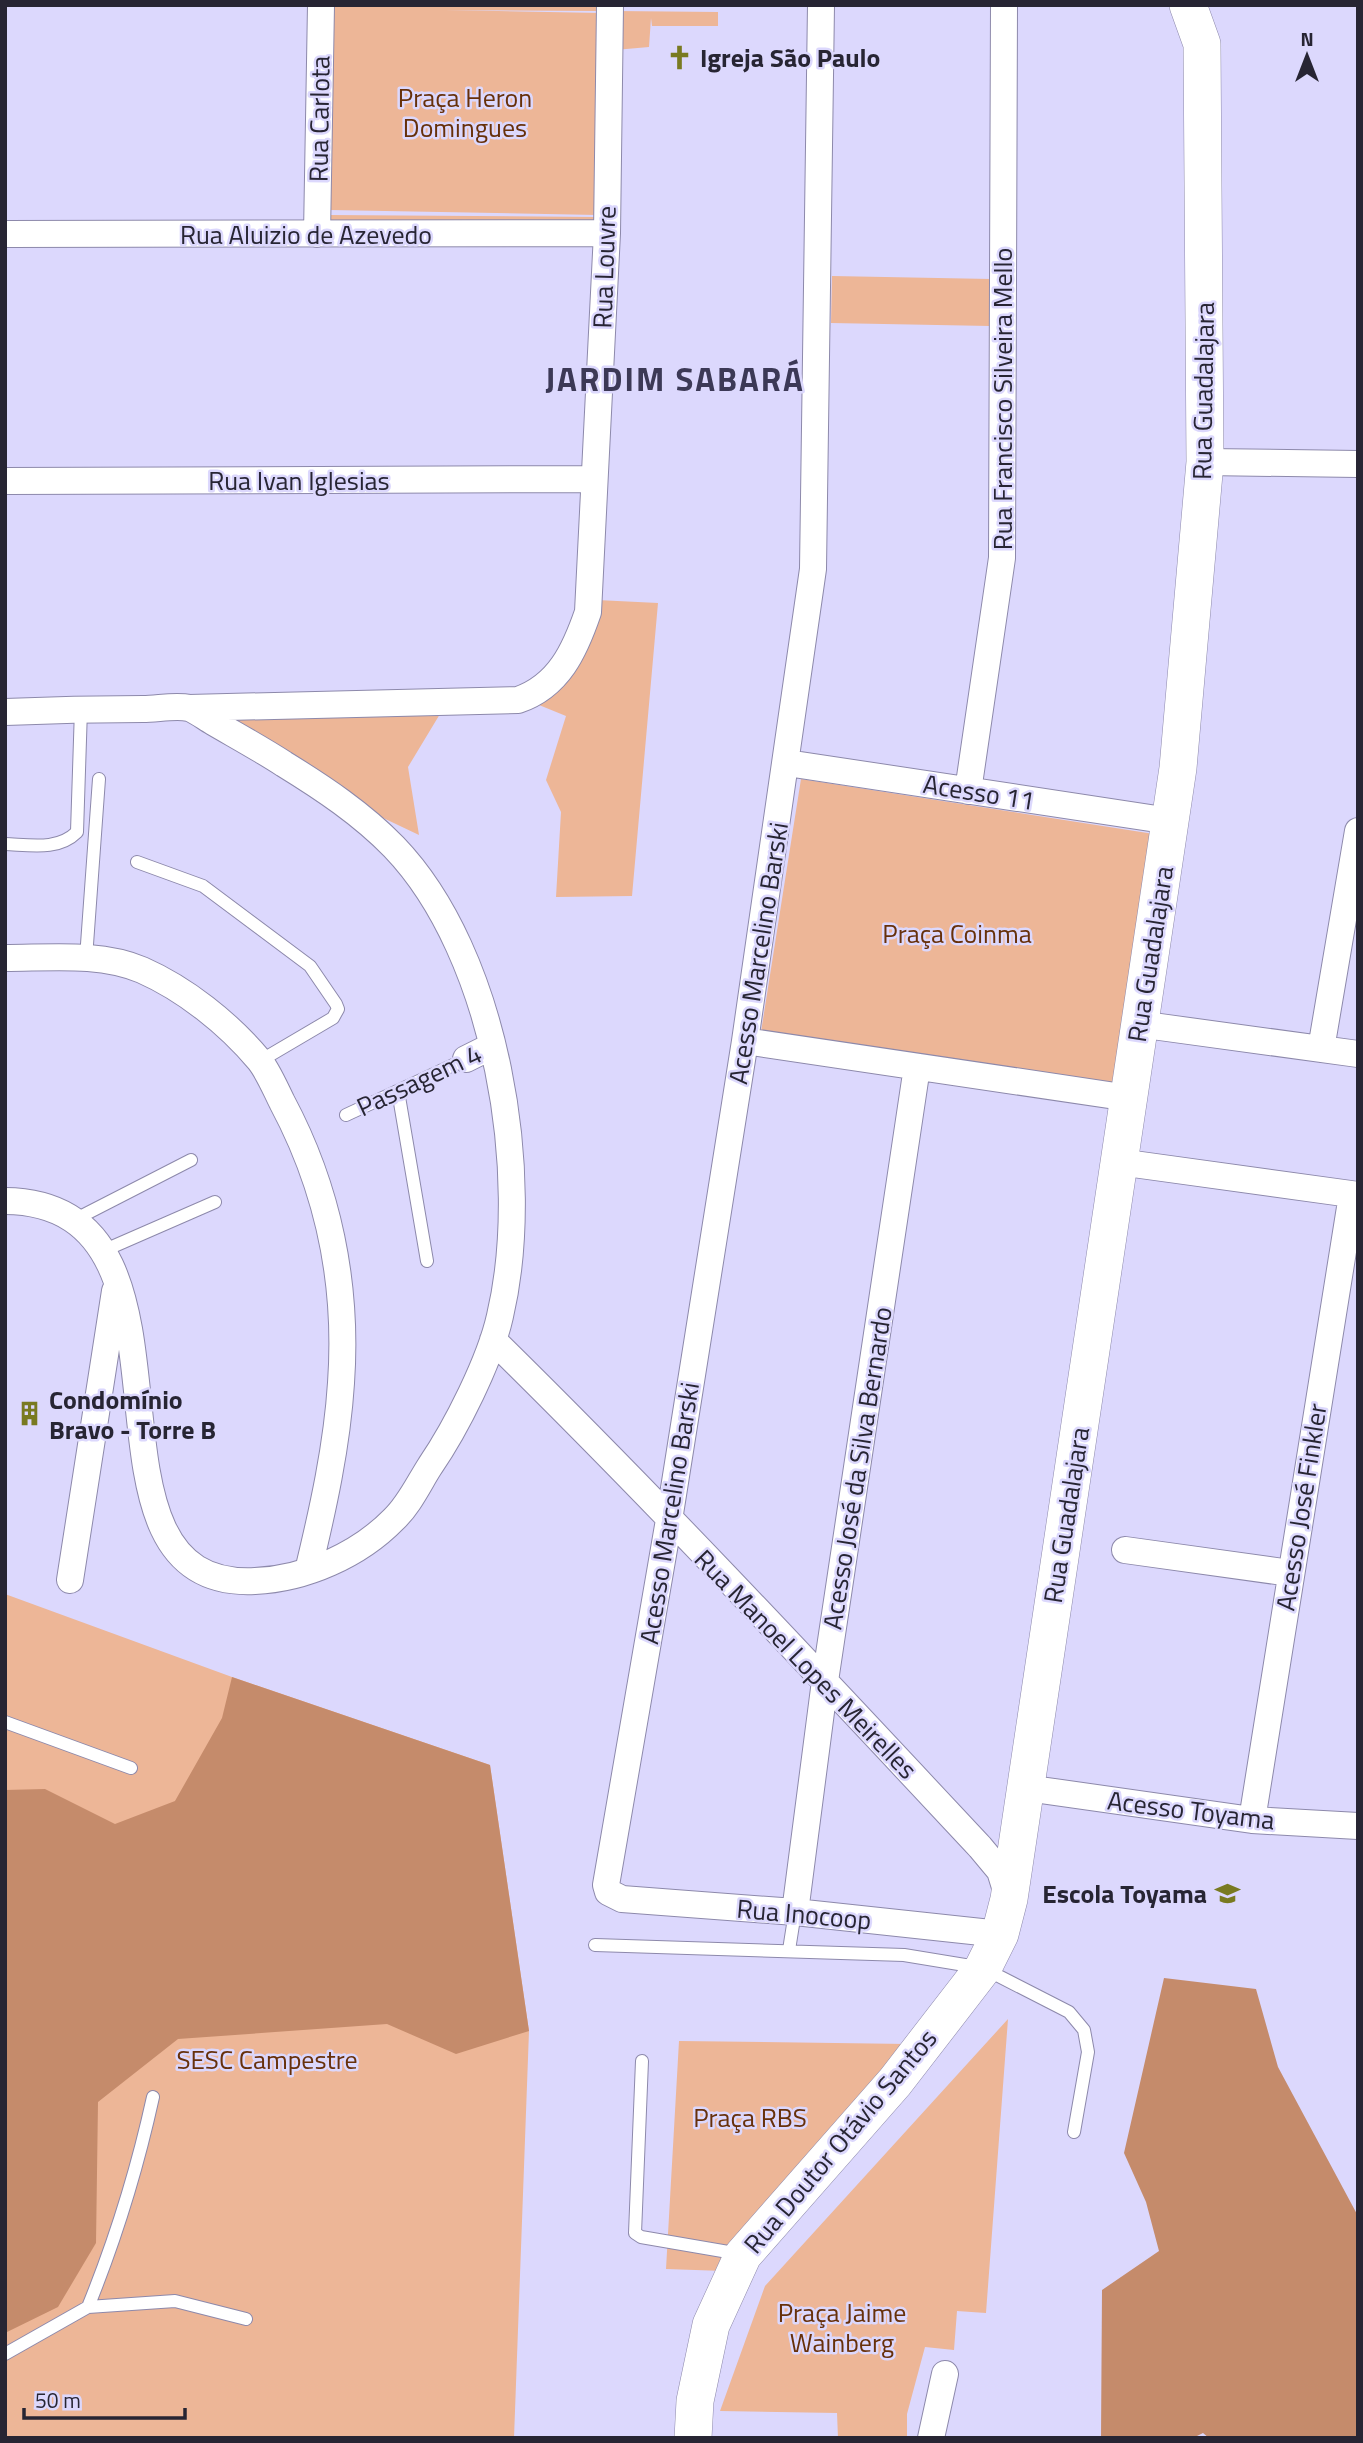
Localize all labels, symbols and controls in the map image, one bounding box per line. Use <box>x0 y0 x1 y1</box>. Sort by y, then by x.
north arrow <box>1272 21 1342 91</box>
text: N <box>1300 24 1314 53</box>
place label: Igreja São Paulo <box>700 38 880 77</box>
church icon: Igreja São Paulo <box>666 43 694 71</box>
street label: Rua Carlota <box>298 55 340 183</box>
park label: Praça Heron Domingues <box>398 78 532 147</box>
street label: Rua Louvre <box>582 205 626 329</box>
street label: Rua Aluizio de Azevedo <box>180 215 432 254</box>
street label: Rua Francisco Silveira Mello <box>983 248 1022 550</box>
street label: Rua Guadalajara <box>1182 302 1224 480</box>
district label: JARDIM SABARÁ <box>545 354 805 404</box>
street label: Rua Ivan Iglesias <box>208 461 390 500</box>
street label: Acesso 11 <box>920 764 1038 820</box>
street label: Acesso Marcelino Barski <box>718 819 798 1087</box>
street label: Rua Guadalajara <box>1117 863 1183 1045</box>
park label: Praça Coinma <box>882 914 1032 953</box>
street label: Passagem 4 <box>350 1034 488 1126</box>
street label: Acesso José da Silva Bernardo <box>812 1304 902 1632</box>
street label: Acesso Marcelino Barski <box>629 1379 709 1647</box>
place label: Condomínio Bravo - Torre B <box>49 1380 216 1449</box>
building icon: Condomínio Bravo - Torre B <box>15 1400 43 1428</box>
street label: Acesso José Finkler <box>1265 1401 1337 1613</box>
street label: Rua Guadalajara <box>1033 1424 1099 1606</box>
street label: Rua Manoel Lopes Meirelles <box>686 1540 926 1788</box>
street label: Acesso Toyama <box>1105 1780 1277 1840</box>
place label: Escola Toyama <box>1042 1874 1207 1913</box>
school or university icon: Escola Toyama <box>1213 1879 1241 1907</box>
street label: Rua Inocoop <box>735 1889 873 1939</box>
street label: Rua Doutor Otávio Santos <box>734 2020 946 2262</box>
park label: SESC Campestre <box>176 2040 358 2079</box>
park label: Praça RBS <box>693 2098 807 2137</box>
park label: Praça Jaime Wainberg <box>778 2293 906 2362</box>
scale bar <box>24 2376 186 2420</box>
text: 50 m <box>35 2384 81 2416</box>

